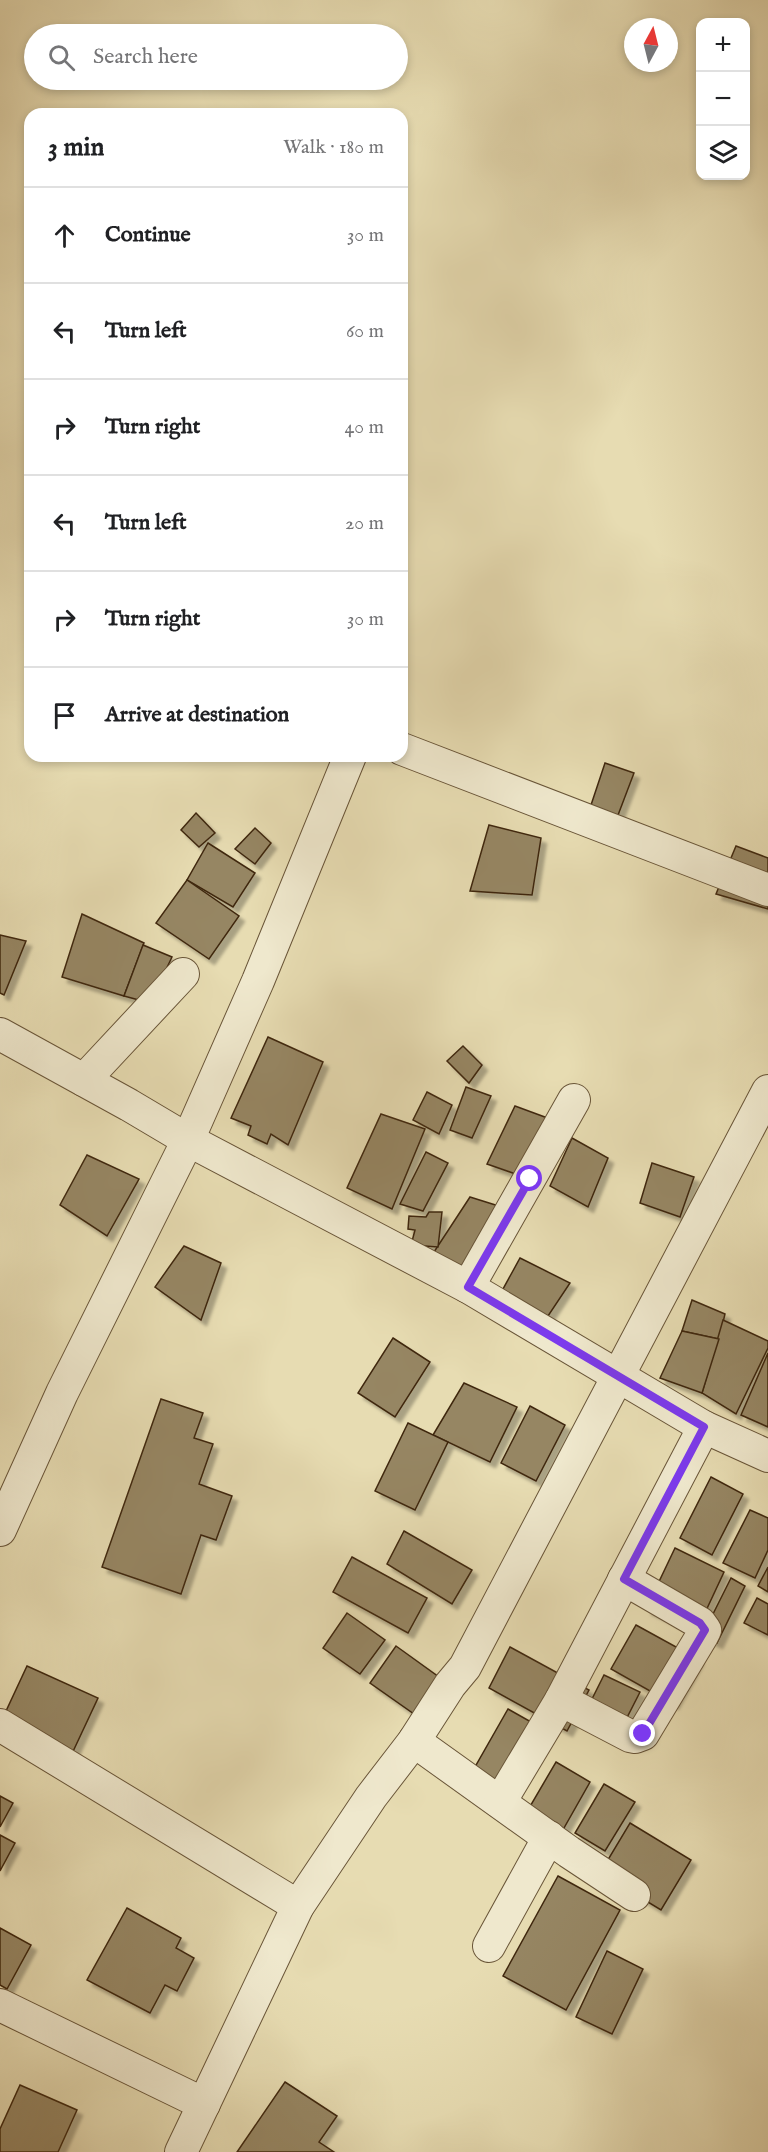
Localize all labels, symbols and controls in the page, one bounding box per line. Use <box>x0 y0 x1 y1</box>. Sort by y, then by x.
north arrow <box>624 18 678 72</box>
map controls <box>696 18 750 180</box>
button: + <box>696 18 750 72</box>
search box <box>24 24 408 90</box>
icon: search <box>45 41 78 74</box>
text: Search here <box>93 43 198 71</box>
button: − <box>696 72 750 126</box>
button: layers <box>696 126 750 180</box>
text: 3 min <box>48 131 104 164</box>
text: Walk · 180 m <box>283 135 384 160</box>
icon: ahead <box>48 219 81 252</box>
text: Continue <box>105 221 191 249</box>
text: 30 m <box>347 223 384 248</box>
icon: left <box>48 315 81 348</box>
text: Turn left <box>105 317 187 345</box>
text: 60 m <box>346 319 384 344</box>
icon: right <box>48 411 81 444</box>
text: Turn right <box>105 413 200 441</box>
text: 40 m <box>345 415 384 440</box>
icon: left <box>48 507 81 540</box>
text: Turn left <box>105 509 187 537</box>
text: 20 m <box>345 511 384 536</box>
icon: right <box>48 603 81 636</box>
text: Turn right <box>105 605 200 633</box>
text: 30 m <box>347 607 384 632</box>
icon: arrive <box>48 699 81 732</box>
text: Arrive at destination <box>105 701 289 729</box>
route start <box>516 1165 542 1191</box>
route end <box>629 1720 655 1746</box>

